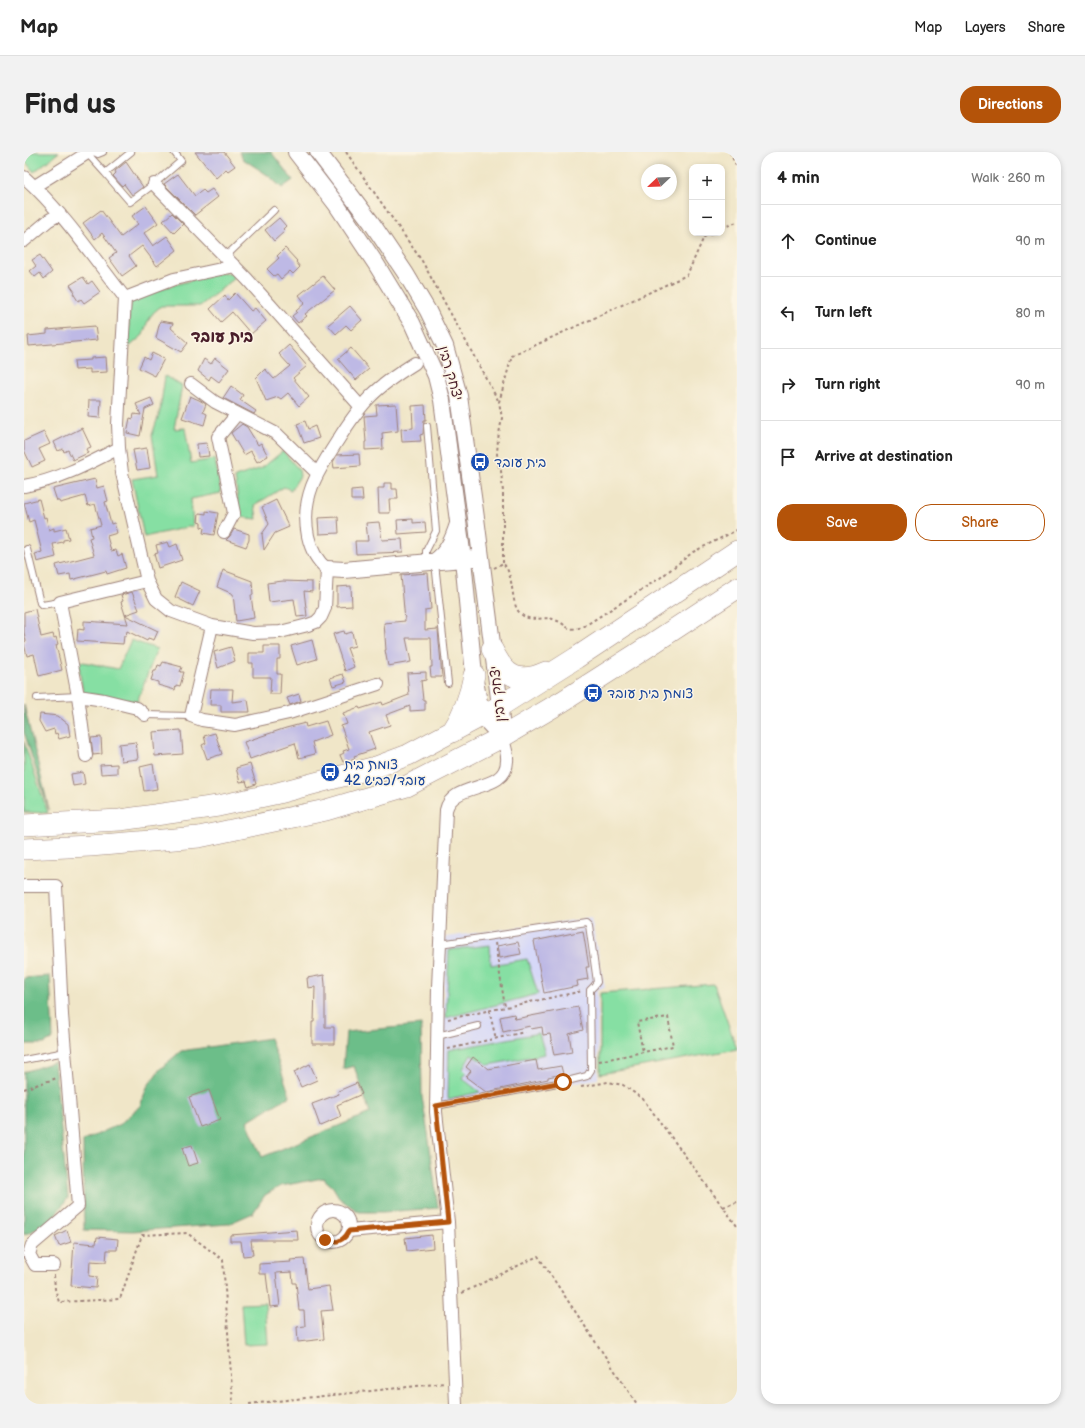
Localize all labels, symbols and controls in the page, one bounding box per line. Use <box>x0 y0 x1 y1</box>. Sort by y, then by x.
text: Map <box>20 16 58 39</box>
text: Map <box>914 19 942 36</box>
text: Layers <box>964 19 1006 36</box>
text: Share <box>1028 19 1065 36</box>
button: Directions <box>960 86 1061 123</box>
text: Find us <box>24 88 116 121</box>
north arrow <box>641 164 677 200</box>
map controls <box>689 164 725 236</box>
button: + <box>689 164 725 200</box>
text: 4 min <box>777 168 820 188</box>
text: Walk · 260 m <box>971 170 1045 186</box>
button: − <box>689 200 725 236</box>
icon: ahead <box>777 230 799 252</box>
text: Continue <box>815 231 877 250</box>
text: 90 m <box>1016 233 1045 249</box>
icon: left <box>777 302 799 324</box>
text: Turn left <box>815 303 872 322</box>
text: 80 m <box>1016 305 1045 321</box>
district label: בית עובד <box>191 328 254 347</box>
street label: יצחק רבין <box>435 344 466 403</box>
icon: right <box>777 374 799 396</box>
text: Turn right <box>815 375 880 394</box>
text: 90 m <box>1016 377 1045 393</box>
icon: arrive <box>777 446 799 468</box>
text: Arrive at destination <box>815 447 953 466</box>
bus stop icon: בית עובד <box>469 451 491 473</box>
place label: בית עובד <box>494 454 546 471</box>
button: Save <box>777 504 907 541</box>
button: Share <box>915 504 1045 541</box>
street label: יצחק רבין <box>486 665 509 723</box>
bus stop icon: צומת בית עובד <box>582 682 604 704</box>
place label: צומת בית עובד <box>607 685 693 702</box>
place label: צומת בית עובד/כביש 42 <box>343 756 425 789</box>
bus stop icon: צומת בית עובד/כביש 42 <box>319 761 341 783</box>
route start <box>554 1073 572 1091</box>
route end <box>316 1231 334 1249</box>

